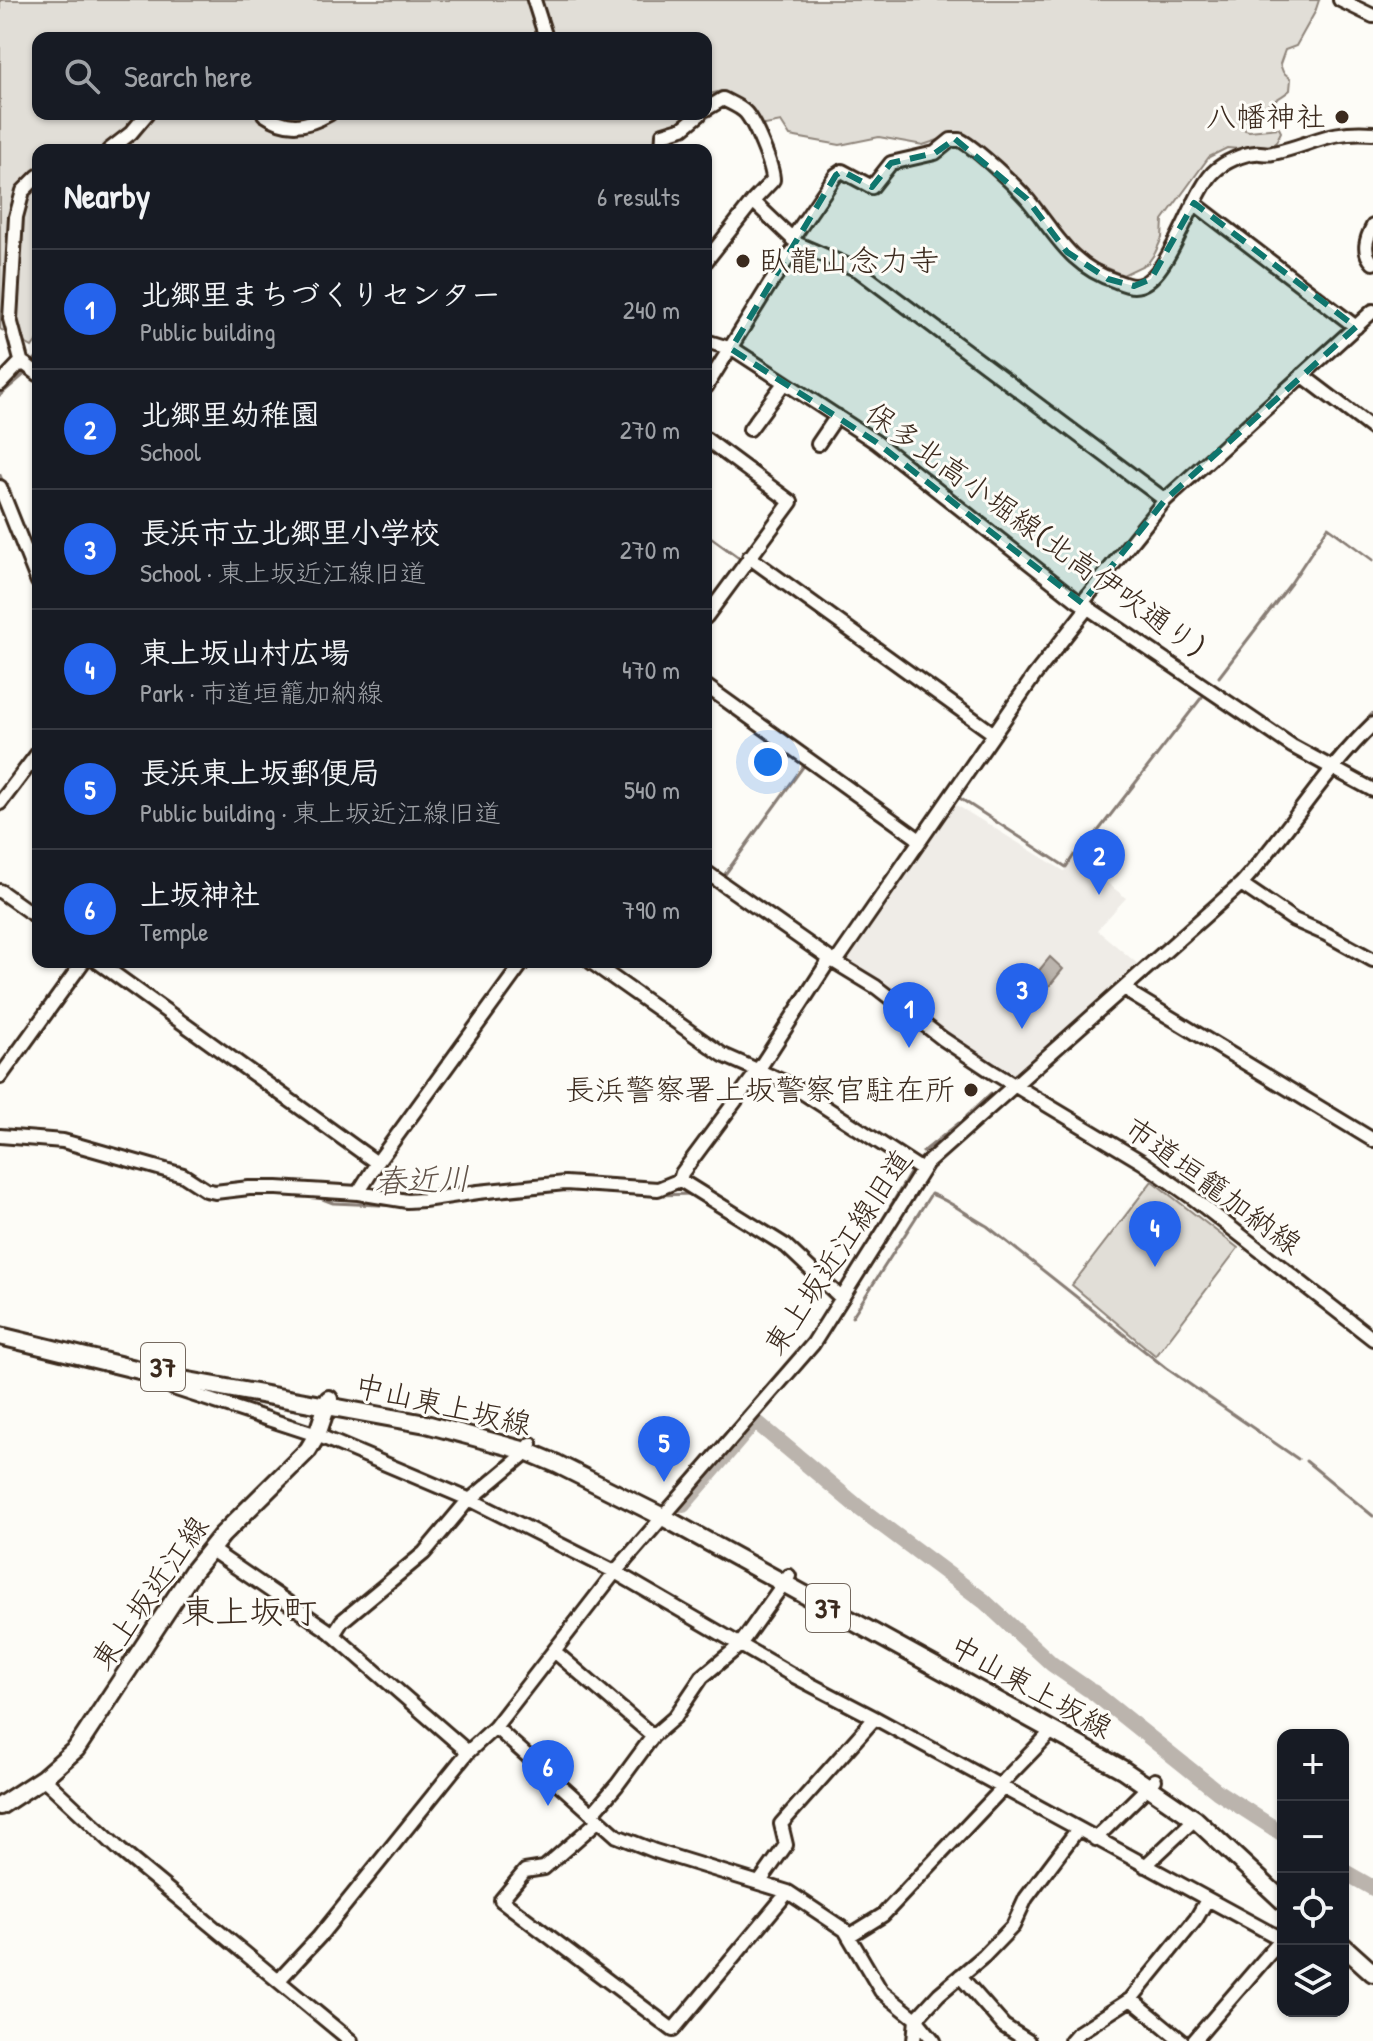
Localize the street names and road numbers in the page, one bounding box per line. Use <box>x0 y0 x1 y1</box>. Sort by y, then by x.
street label: 保多北高小堀線(北高伊吹通り) <box>858 392 1214 666</box>
street label: 市道垣籠加納線 <box>1117 1107 1310 1263</box>
street label: 東上坂近江線旧道 <box>753 1141 921 1362</box>
road number: 37 <box>141 1343 185 1391</box>
street label: 中山東上坂線 <box>351 1364 535 1444</box>
street label: 東上坂近江線 <box>81 1507 217 1678</box>
road number: 37 <box>806 1584 850 1632</box>
street label: 中山東上坂線 <box>943 1625 1120 1747</box>

